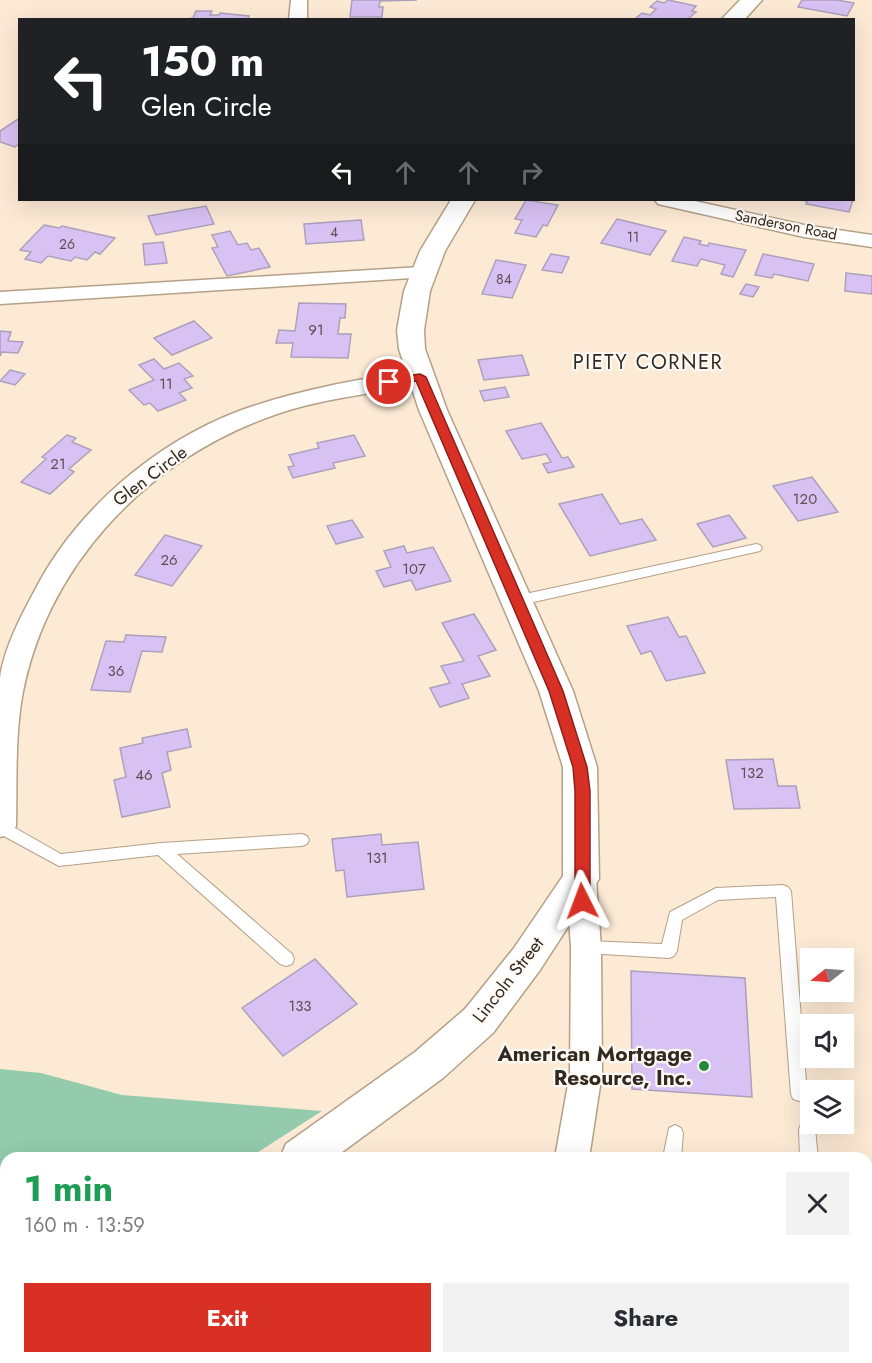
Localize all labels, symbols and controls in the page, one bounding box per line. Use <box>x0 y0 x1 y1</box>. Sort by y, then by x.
text: 150 m <box>141 31 264 92</box>
icon: left <box>42 42 120 120</box>
text: Glen Circle <box>141 87 272 126</box>
icon: left <box>326 156 359 189</box>
icon: ahead <box>389 156 422 189</box>
icon: ahead <box>452 156 485 189</box>
icon: right <box>515 156 548 189</box>
street label: Sanderson Road <box>733 204 839 246</box>
house number: 4 <box>330 222 338 242</box>
house number: 11 <box>627 227 639 247</box>
house number: 26 <box>59 234 75 254</box>
house number: 84 <box>496 269 512 289</box>
house number: 91 <box>308 319 324 341</box>
district label: PIETY CORNER <box>573 348 723 377</box>
pin <box>363 356 414 407</box>
icon: arrive <box>372 365 405 398</box>
house number: 11 <box>159 373 173 395</box>
street label: Glen Circle <box>107 439 193 513</box>
house number: 21 <box>50 453 66 475</box>
house number: 120 <box>793 488 817 510</box>
house number: 26 <box>160 549 178 571</box>
house number: 107 <box>402 558 426 580</box>
house number: 36 <box>108 660 124 682</box>
house number: 132 <box>740 762 764 784</box>
house number: 46 <box>135 764 153 786</box>
house number: 131 <box>366 847 388 869</box>
position arrow <box>550 869 614 933</box>
street label: Lincoln Street <box>466 931 550 1028</box>
north arrow <box>800 948 854 1002</box>
map controls <box>800 948 854 1134</box>
house number: 133 <box>288 995 312 1017</box>
button: sound <box>800 1014 854 1068</box>
place label: American Mortgage Resource, Inc. <box>496 1039 692 1093</box>
marker: American Mortgage Resource, Inc. <box>697 1059 711 1073</box>
button: layers <box>800 1080 854 1134</box>
text: 1 min <box>24 1162 113 1214</box>
button: close <box>786 1172 849 1235</box>
text: 160 m · 13:59 <box>24 1211 145 1240</box>
button: Exit <box>24 1283 431 1352</box>
button: Share <box>443 1283 849 1352</box>

